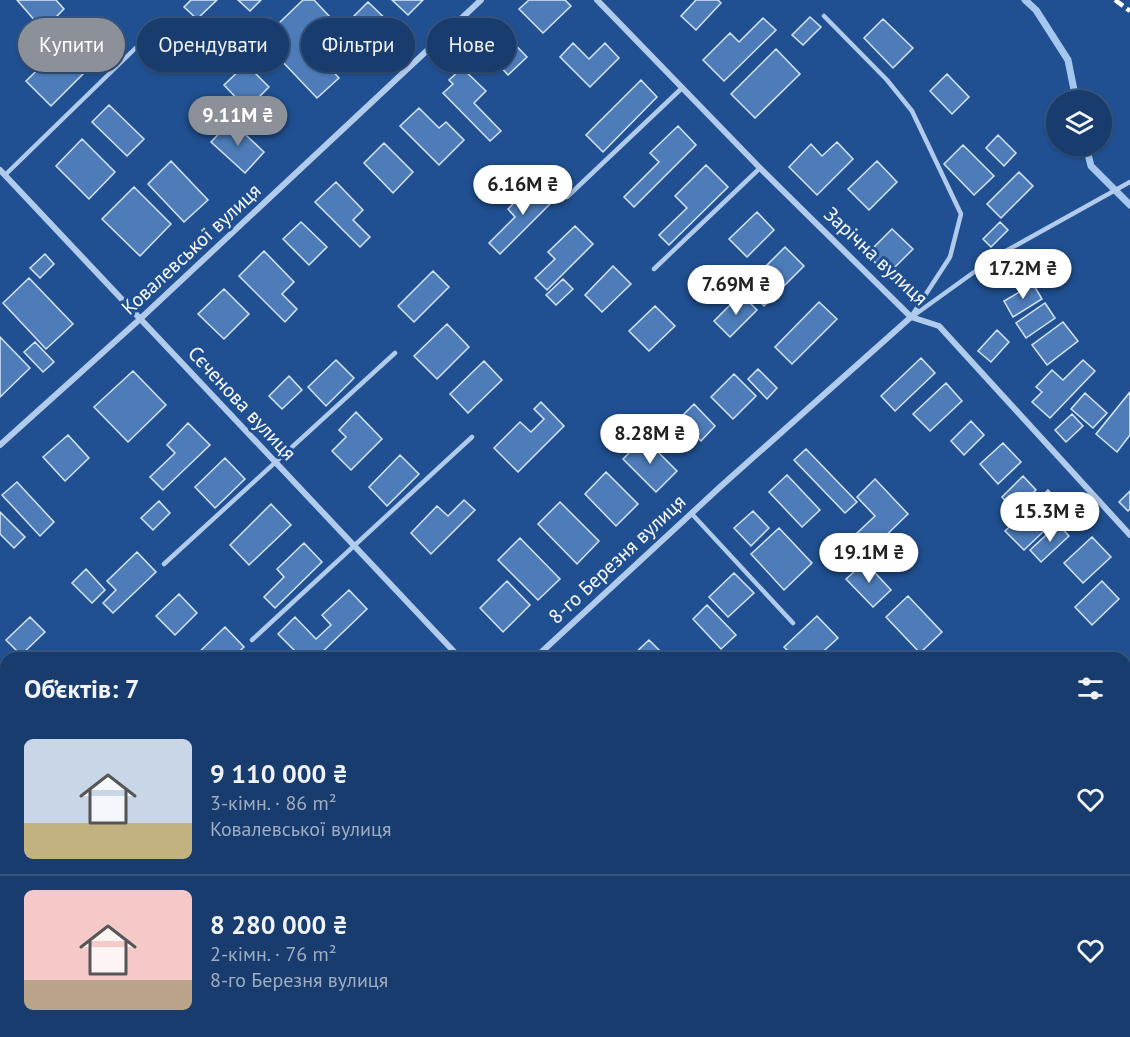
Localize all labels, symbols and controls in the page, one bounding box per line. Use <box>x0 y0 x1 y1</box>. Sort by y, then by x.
chip: Купити <box>18 18 125 72</box>
chip: Орендувати <box>137 18 289 72</box>
chip: Фільтри <box>301 18 415 72</box>
chip: Нове <box>427 18 516 72</box>
map controls <box>1046 90 1112 156</box>
button: layers <box>1046 90 1112 156</box>
pin: 9.11M ₴ <box>183 96 293 147</box>
text: 9.11M ₴ <box>202 102 274 128</box>
pin: 6.16M ₴ <box>468 165 578 216</box>
text: 6.16M ₴ <box>487 171 559 197</box>
street label: Ковалевської вулиця <box>116 178 266 320</box>
street label: Зарічна вулиця <box>818 201 934 311</box>
pin: 17.2M ₴ <box>968 249 1078 300</box>
text: 17.2M ₴ <box>989 255 1057 281</box>
pin: 7.69M ₴ <box>681 265 791 316</box>
text: 7.69M ₴ <box>702 271 770 297</box>
street label: Сєченова вулиця <box>182 340 302 466</box>
pin: 8.28M ₴ <box>595 414 705 465</box>
text: 8.28M ₴ <box>614 420 686 446</box>
street label: 8-го Березня вулиця <box>543 489 691 629</box>
pin: 15.3M ₴ <box>995 492 1105 543</box>
text: 15.3M ₴ <box>1014 498 1086 524</box>
pin: 19.1M ₴ <box>814 533 924 584</box>
text: 19.1M ₴ <box>833 539 905 565</box>
text: Об’єктів: 7 <box>24 672 140 705</box>
icon: filters <box>1074 672 1107 705</box>
text: 9 110 000 ₴ <box>210 757 348 790</box>
icon: home <box>72 763 144 835</box>
icon: heart <box>1074 783 1107 816</box>
text: 3-кімн. · 86 m² <box>210 790 337 816</box>
text: Ковалевської вулиця <box>210 816 391 842</box>
text: 8 280 000 ₴ <box>210 908 348 941</box>
icon: home <box>72 914 144 986</box>
icon: heart <box>1074 934 1107 967</box>
text: 2-кімн. · 76 m² <box>210 941 337 967</box>
text: 8-го Березня вулиця <box>210 967 388 993</box>

